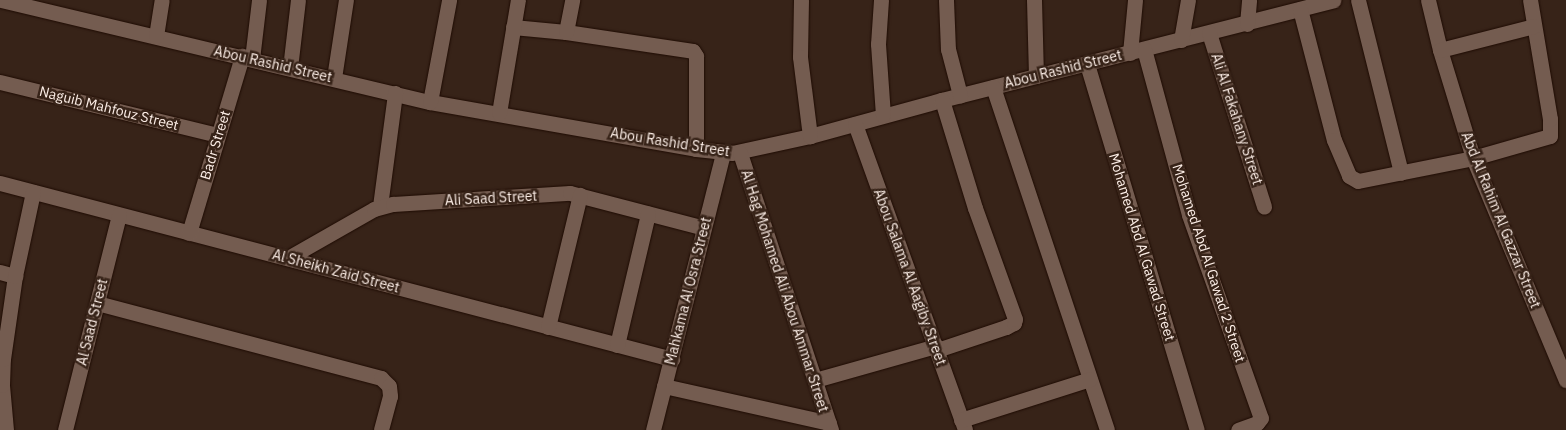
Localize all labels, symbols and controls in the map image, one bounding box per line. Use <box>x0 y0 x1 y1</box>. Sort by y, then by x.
street label: Abou Rashid Street <box>212 42 334 86</box>
street label: Abou Rashid Street <box>1002 46 1124 92</box>
street label: Ali Al Fakahany Street <box>1208 51 1266 187</box>
street label: Naguib Mahfouz Street <box>38 83 180 133</box>
street label: Badr Street <box>197 108 233 182</box>
street label: Abou Rashid Street <box>609 124 731 160</box>
street label: Abd Al Rahim Al Gazzar Street <box>1458 129 1544 311</box>
street label: Mohamed Abd Al Gawad Street <box>1105 151 1179 343</box>
street label: Mohamed Abd Al Gawad 2 Street <box>1169 162 1249 364</box>
street label: Al Hag Mohamed Ali Abou Ammar Street <box>738 168 832 414</box>
street label: Ali Saad Street <box>444 187 538 209</box>
street label: Abou Salama Al Aagiby Street <box>870 187 950 367</box>
street label: Mahkama Al Osra Street <box>662 215 714 367</box>
street label: Al Sheikh Zaid Street <box>271 246 401 296</box>
street label: Al Saad Street <box>73 277 111 367</box>

